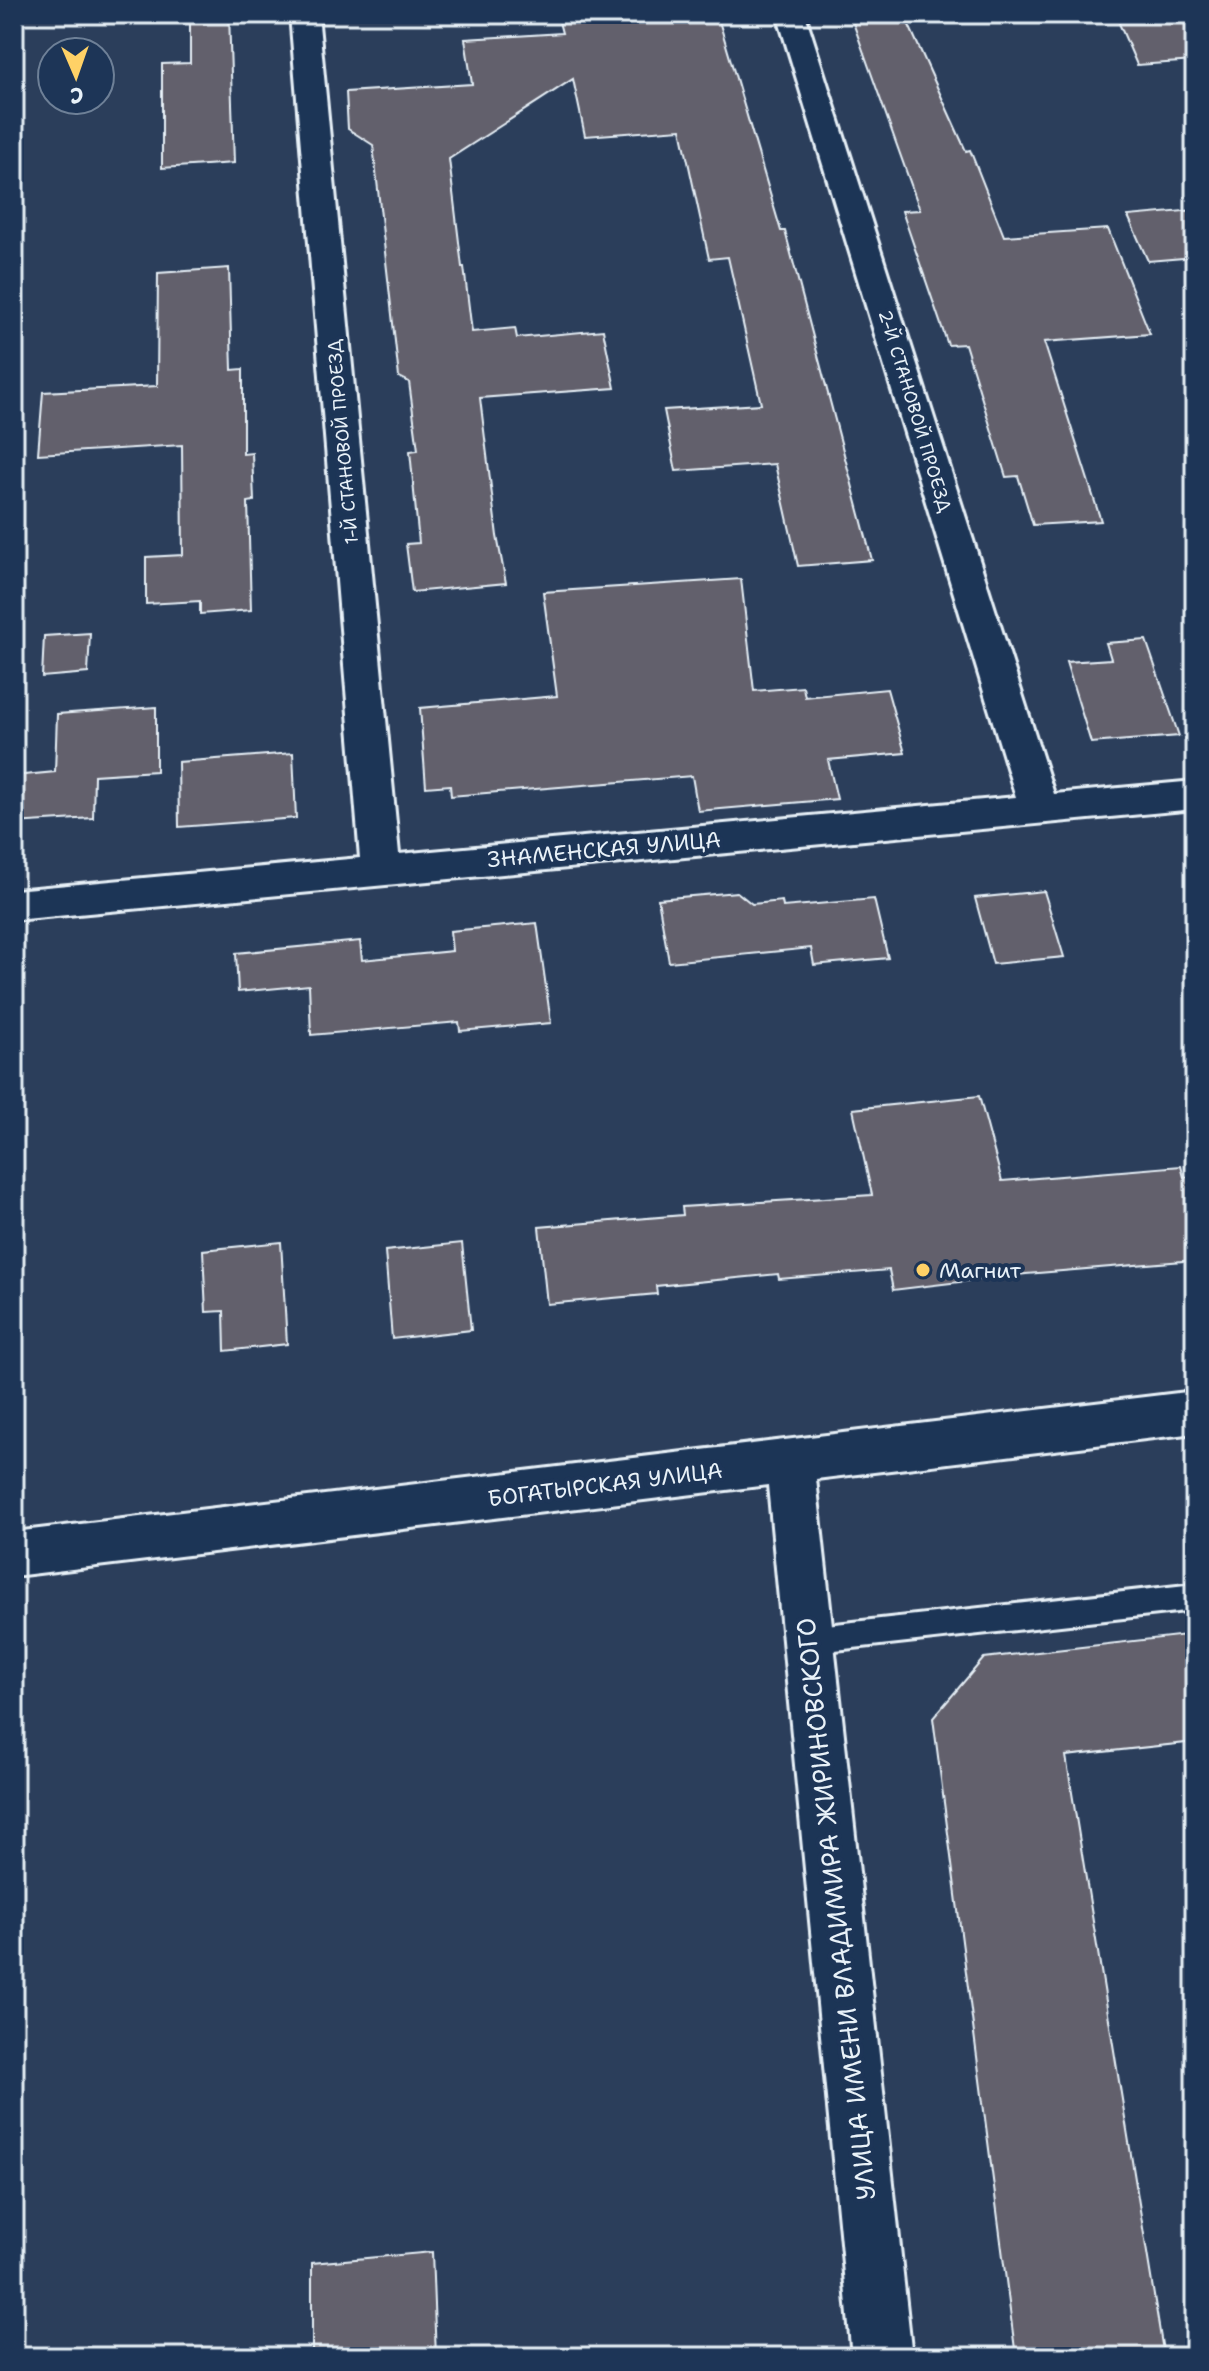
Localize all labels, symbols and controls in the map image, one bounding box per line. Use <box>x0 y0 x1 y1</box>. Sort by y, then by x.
north arrow <box>36 36 116 116</box>
text: С <box>69 81 84 110</box>
street label: 2-Й СТАНОВОЙ ПРОЕЗД <box>873 307 957 515</box>
street label: 1-Й СТАНОВОЙ ПРОЕЗД <box>322 338 364 545</box>
street label: ЗНАМЕНСКАЯ УЛИЦА <box>486 825 722 874</box>
place label: Магнит <box>939 1256 1022 1285</box>
marker: Магнит <box>914 1261 932 1279</box>
street label: БОГАТЫРСКАЯ УЛИЦА <box>486 1456 724 1513</box>
street label: УЛИЦА ИМЕНИ ВЛАДИМИРА ЖИРИНОВСКОГО <box>787 1616 884 2202</box>

